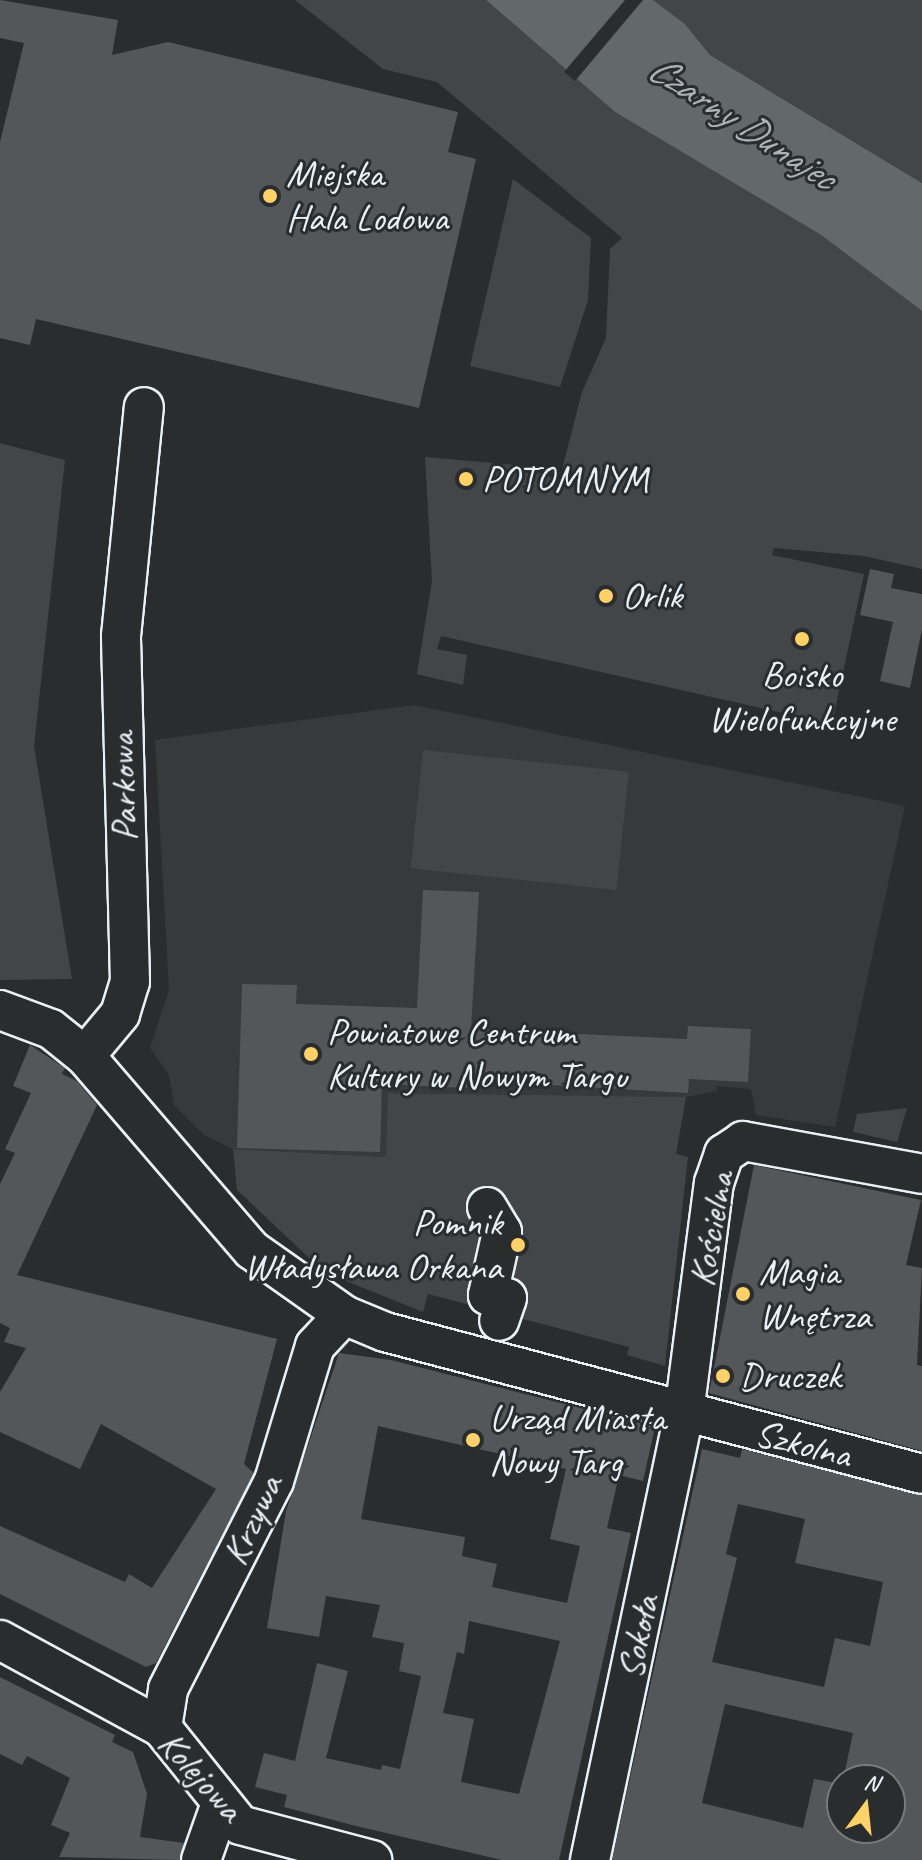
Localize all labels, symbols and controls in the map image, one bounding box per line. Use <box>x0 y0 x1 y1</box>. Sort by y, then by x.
water label: Czarny Dunajec <box>639 44 845 200</box>
place label: Miejska Hala Lodowa <box>286 151 448 240</box>
marker: Miejska Hala Lodowa <box>261 187 279 205</box>
place label: POTOMNYM <box>482 456 649 502</box>
marker: POTOMNYM <box>457 470 475 488</box>
place label: Orlik <box>622 573 682 619</box>
marker: Orlik <box>597 587 615 605</box>
marker: Boisko Wielofunkcyjne <box>793 630 811 648</box>
place label: Boisko Wielofunkcyjne <box>708 652 896 742</box>
street label: Parkowa <box>98 732 148 842</box>
place label: Powiatowe Centrum Kultury w Nowym Targu <box>327 1009 627 1098</box>
marker: Powiatowe Centrum Kultury w Nowym Targu <box>302 1045 320 1063</box>
street label: Kościelna <box>679 1168 743 1290</box>
place label: Pomnik Władysława Orkana <box>244 1200 502 1290</box>
marker: Pomnik Władysława Orkana <box>509 1236 527 1254</box>
place label: Magia Wnętrza <box>759 1249 871 1338</box>
marker: Magia Wnętrza <box>734 1285 752 1303</box>
place label: Druczek <box>739 1353 841 1399</box>
marker: Druczek <box>714 1367 732 1385</box>
place label: Urząd Miasta Nowy Targ <box>489 1395 665 1484</box>
street label: Szkolna <box>750 1410 856 1478</box>
marker: Urząd Miasta Nowy Targ <box>464 1431 482 1449</box>
street label: Krzywa <box>212 1468 292 1572</box>
street label: Sokoła <box>607 1591 669 1683</box>
street label: Kolejowa <box>148 1721 254 1831</box>
north arrow <box>826 1764 906 1844</box>
text: N <box>861 1767 882 1798</box>

